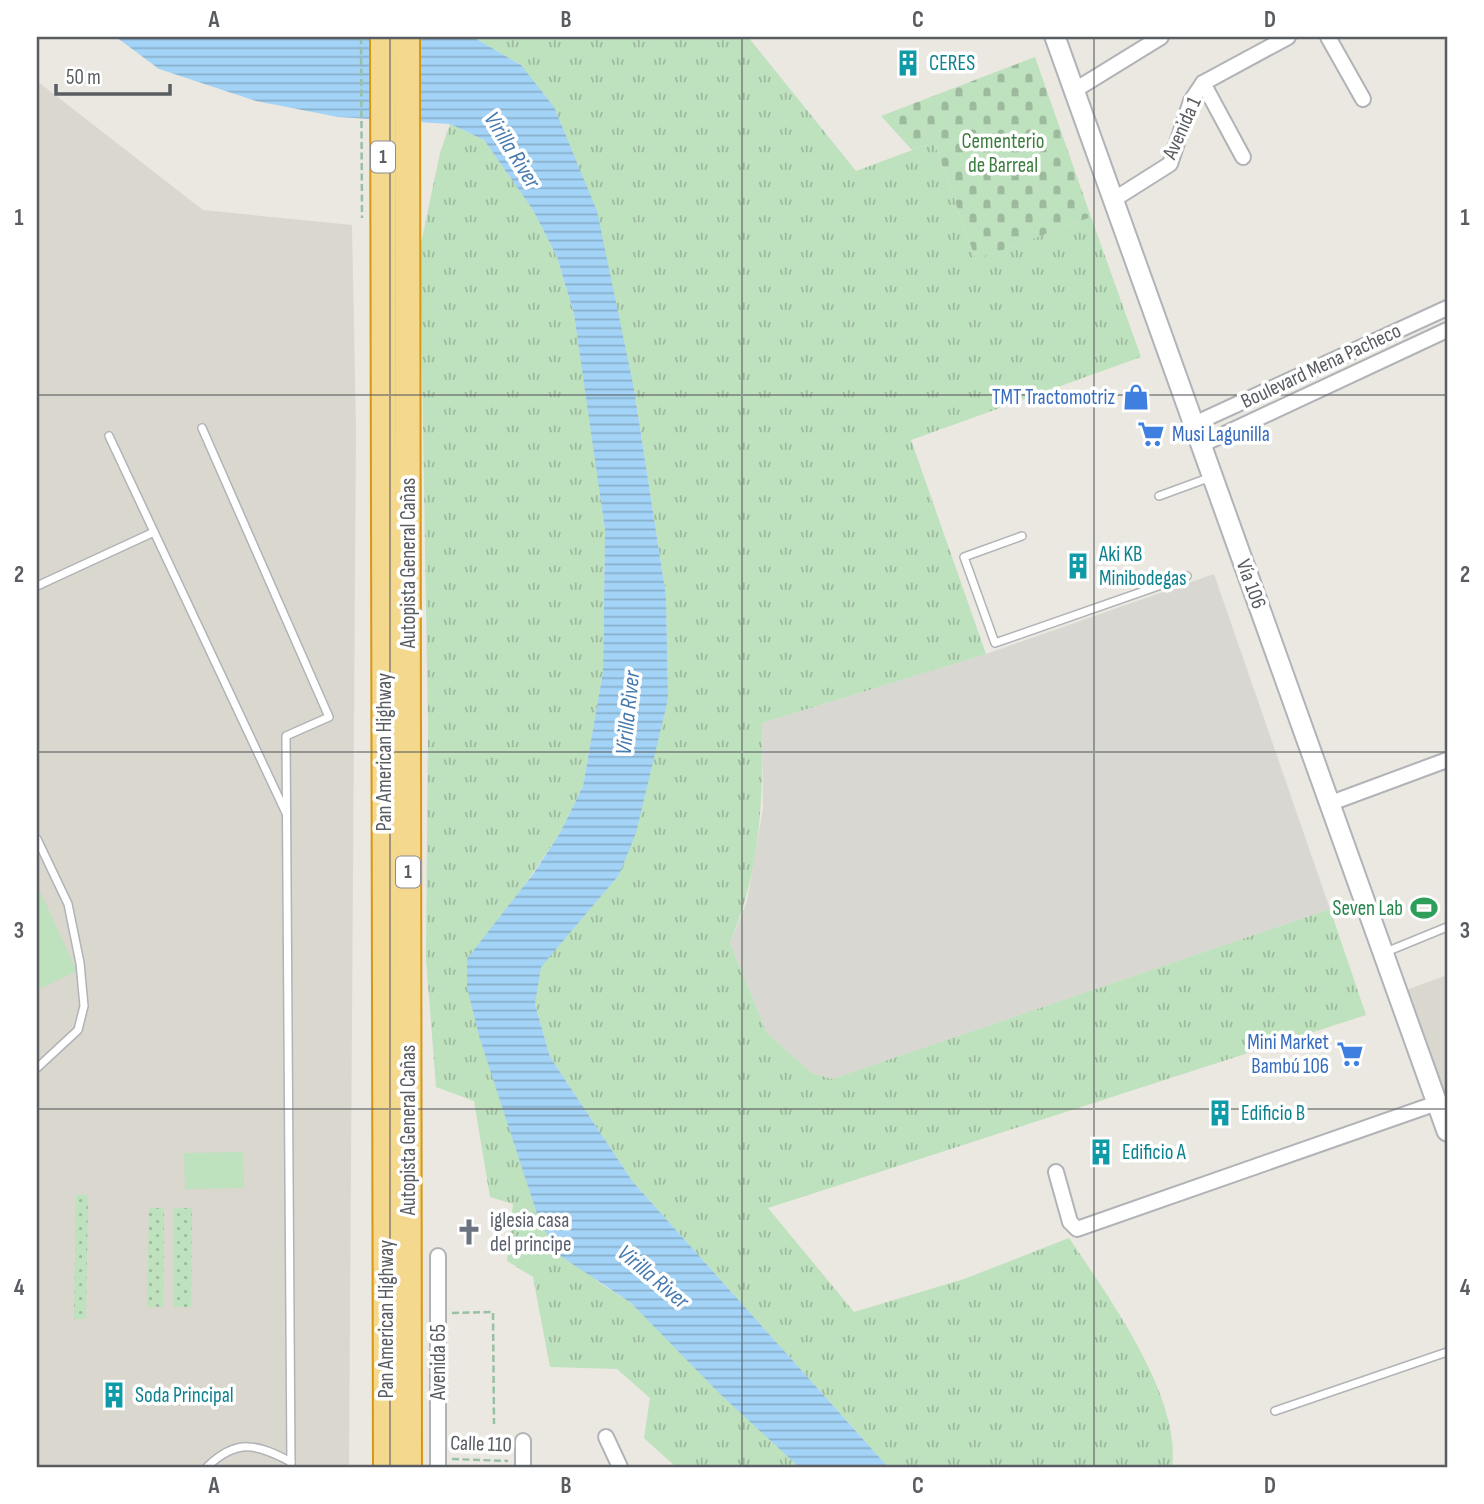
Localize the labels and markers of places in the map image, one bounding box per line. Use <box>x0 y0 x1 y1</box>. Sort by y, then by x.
building icon: CERES <box>893 48 923 78</box>
place label: CERES <box>929 51 975 76</box>
shop icon: TMT Tractomotriz <box>1121 382 1151 412</box>
place label: TMT Tractomotriz <box>992 385 1115 410</box>
supermarket icon: Musi Lagunilla <box>1136 419 1166 449</box>
place label: Musi Lagunilla <box>1172 422 1270 447</box>
place label: Aki KB Minibodegas <box>1098 542 1187 591</box>
building icon: Aki KB Minibodegas <box>1063 551 1093 581</box>
sports icon: Seven Lab <box>1409 893 1439 923</box>
place label: Seven Lab <box>1332 896 1403 921</box>
place label: Mini Market Bambú 106 <box>1247 1030 1329 1079</box>
supermarket icon: Mini Market Bambú 106 <box>1335 1039 1365 1069</box>
building icon: Edificio B <box>1205 1098 1235 1128</box>
place label: Edificio B <box>1241 1101 1305 1126</box>
building icon: Edificio A <box>1086 1137 1116 1167</box>
place label: Edificio A <box>1122 1140 1187 1165</box>
place label: iglesia casa del principe <box>490 1208 572 1257</box>
church icon: iglesia casa del principe <box>454 1217 484 1247</box>
building icon: Soda Principal <box>99 1380 129 1410</box>
place label: Soda Principal <box>135 1383 234 1408</box>

